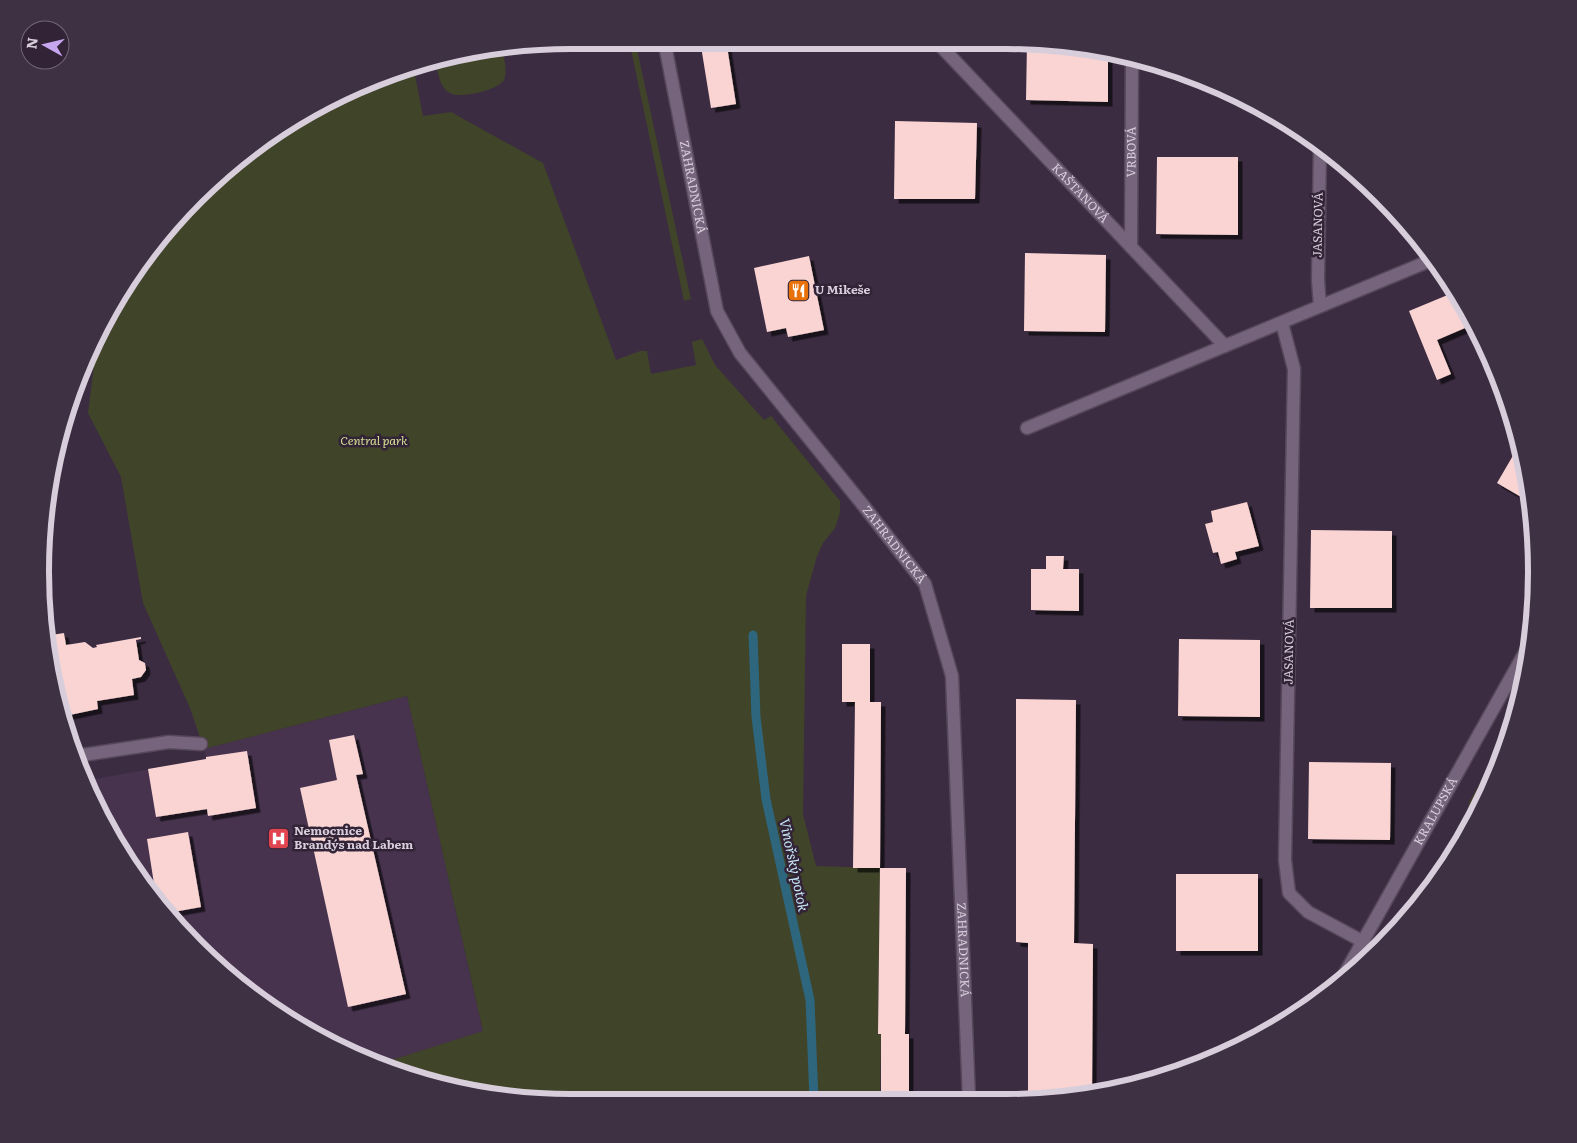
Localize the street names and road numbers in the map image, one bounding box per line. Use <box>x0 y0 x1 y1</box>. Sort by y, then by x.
street label: VRBOVÁ <box>1121 127 1140 177</box>
street label: ZAHRADNICKÁ <box>676 139 712 235</box>
street label: KAŠTANOVÁ <box>1048 159 1114 226</box>
street label: JASANOVÁ <box>1307 192 1327 258</box>
street label: ZAHRADNICKÁ <box>859 501 931 587</box>
street label: JASANOVÁ <box>1278 619 1298 685</box>
street label: KRALUPSKÁ <box>1409 773 1461 848</box>
street label: ZAHRADNICKÁ <box>953 902 975 998</box>

